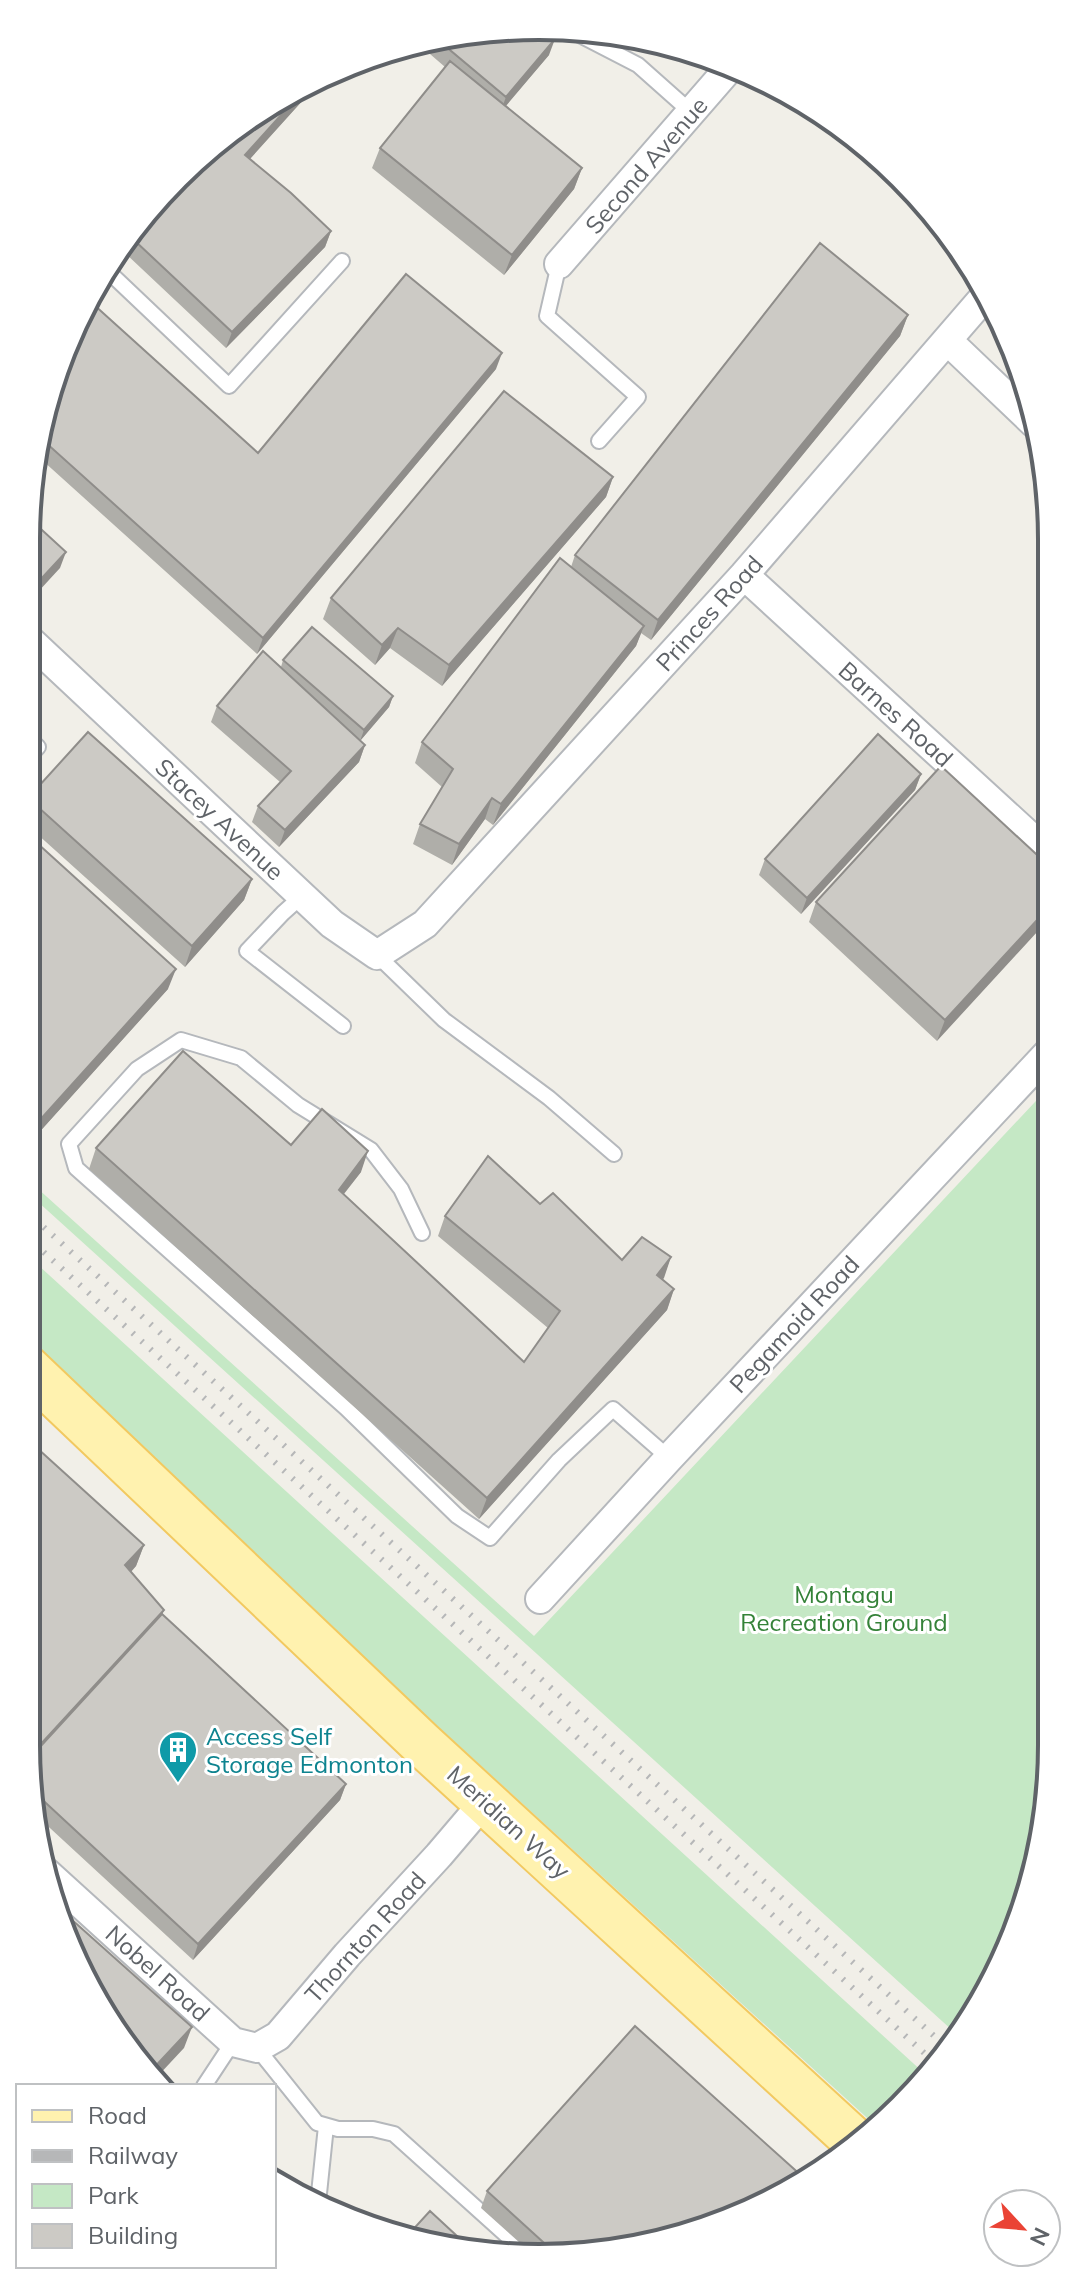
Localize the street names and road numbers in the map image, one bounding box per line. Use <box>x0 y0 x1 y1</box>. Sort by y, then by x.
street label: Second Avenue <box>578 90 714 240</box>
street label: Princes Road <box>649 549 769 677</box>
street label: Barnes Road <box>833 655 959 773</box>
street label: Stacey Avenue <box>149 752 291 886</box>
street label: Pegamoid Road <box>723 1249 865 1399</box>
street label: Meridian Way <box>441 1759 577 1885</box>
street label: Thornton Road <box>298 1865 432 2009</box>
street label: Nobel Road <box>100 1918 216 2028</box>

